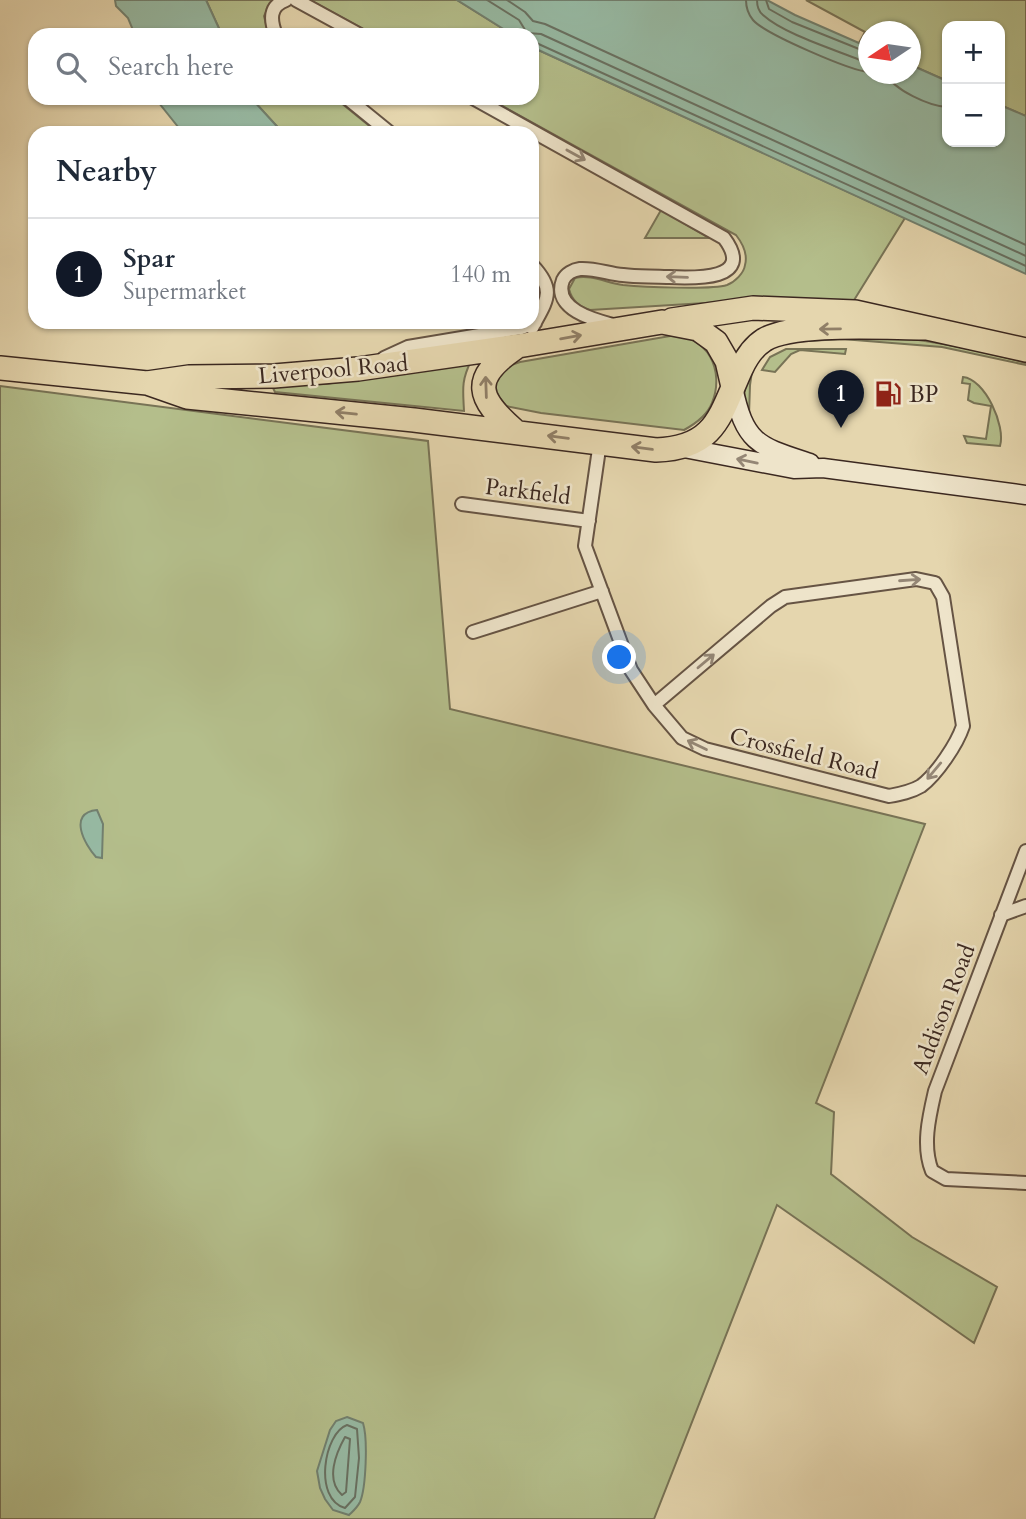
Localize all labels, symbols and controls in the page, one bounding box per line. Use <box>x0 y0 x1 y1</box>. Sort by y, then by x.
north arrow <box>858 21 921 84</box>
map controls <box>942 21 1005 147</box>
button: + <box>942 21 1005 84</box>
search box <box>28 28 539 105</box>
icon: search <box>52 48 90 86</box>
text: Search here <box>108 49 234 84</box>
button: − <box>942 84 1005 147</box>
one-way arrow <box>565 148 585 162</box>
text: Nearby <box>56 151 157 192</box>
text: Spar <box>123 241 175 276</box>
text: 1 <box>73 259 85 290</box>
text: 140 m <box>450 259 511 290</box>
one-way arrow <box>666 270 689 284</box>
text: Supermarket <box>123 276 246 307</box>
one-way arrow <box>819 322 842 336</box>
one-way arrow <box>559 330 582 343</box>
street label: Liverpool Road <box>257 347 410 391</box>
pin: 1 <box>818 370 864 428</box>
one-way arrow <box>480 376 493 399</box>
fuel station icon: BP <box>873 379 903 409</box>
place label: BP <box>909 379 938 410</box>
one-way arrow <box>335 406 358 419</box>
one-way arrow <box>547 430 569 443</box>
one-way arrow <box>631 442 654 455</box>
one-way arrow <box>736 454 759 468</box>
street label: Parkfield <box>484 471 573 512</box>
one-way arrow <box>898 573 921 586</box>
your location <box>602 640 636 674</box>
one-way arrow <box>697 653 715 669</box>
street label: Crossfield Road <box>726 720 882 787</box>
one-way arrow <box>687 738 708 751</box>
one-way arrow <box>926 762 941 780</box>
street label: Addison Road <box>904 939 983 1079</box>

